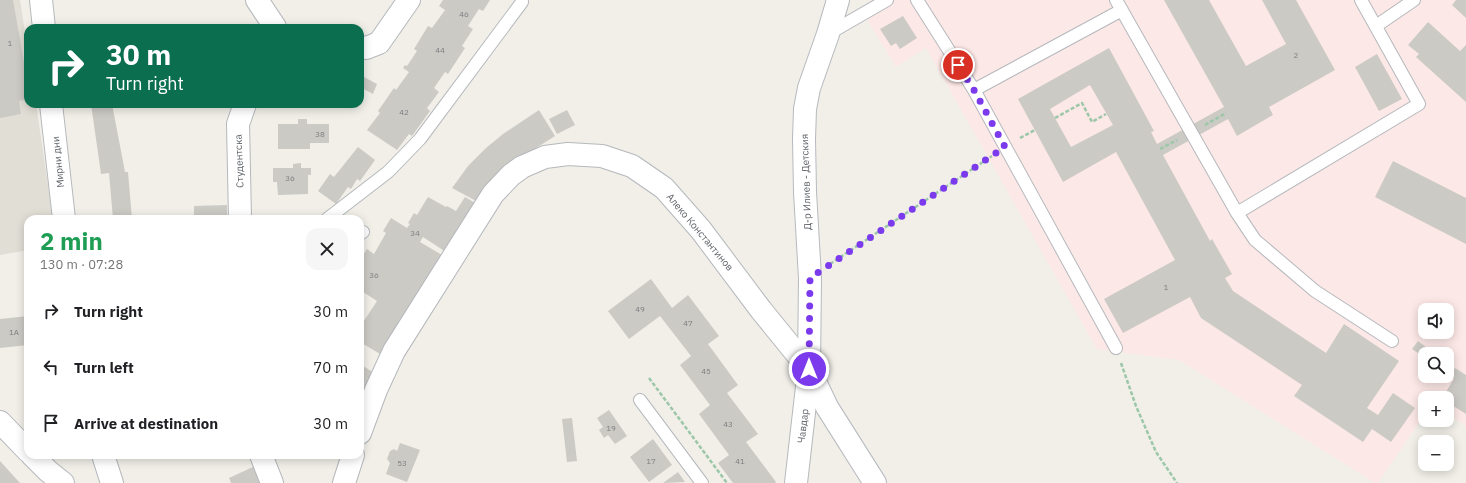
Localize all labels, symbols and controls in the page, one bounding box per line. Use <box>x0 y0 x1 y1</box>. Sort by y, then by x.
house number: 46 <box>459 9 469 19</box>
text: 30 m <box>106 36 171 73</box>
house number: 1 <box>8 38 13 48</box>
icon: right <box>40 40 92 92</box>
house number: 44 <box>435 45 445 55</box>
pin <box>941 48 975 82</box>
house number: 2 <box>1294 50 1299 60</box>
icon: arrive <box>947 54 969 76</box>
text: Turn right <box>106 72 184 95</box>
house number: 42 <box>399 107 409 117</box>
house number: 38 <box>315 129 325 139</box>
street label: Студентска <box>232 133 246 188</box>
street label: Д-р Илиев - Детския <box>798 134 814 230</box>
street label: Мирни дни <box>49 136 67 188</box>
house number: 36 <box>285 173 295 183</box>
street label: Алеко Константинов <box>664 191 736 273</box>
text: 2 min <box>40 225 103 257</box>
button: close <box>306 228 348 270</box>
house number: 34 <box>410 228 420 238</box>
text: 130 m · 07:28 <box>40 256 123 273</box>
house number: 36 <box>369 270 379 280</box>
house number: 1 <box>1164 282 1169 292</box>
icon: right <box>40 300 62 322</box>
text: Turn right <box>74 302 143 321</box>
text: 30 m <box>313 302 348 321</box>
map controls <box>1418 303 1454 471</box>
button: sound <box>1418 303 1454 339</box>
house number: 49 <box>635 304 645 314</box>
house number: 47 <box>683 318 693 328</box>
house number: 1А <box>9 327 19 337</box>
button: search <box>1418 347 1454 383</box>
position arrow <box>788 348 830 390</box>
icon: left <box>40 356 62 378</box>
text: Turn left <box>74 358 134 377</box>
text: 70 m <box>313 358 348 377</box>
house number: 45 <box>701 366 711 376</box>
button: + <box>1418 391 1454 427</box>
street label: Чавдар <box>794 408 812 444</box>
icon: arrive <box>40 412 62 434</box>
text: Arrive at destination <box>74 414 218 433</box>
text: 30 m <box>313 414 348 433</box>
house number: 43 <box>723 419 733 429</box>
house number: 19 <box>606 423 616 433</box>
button: − <box>1418 435 1454 471</box>
house number: 17 <box>646 456 656 466</box>
house number: 41 <box>735 456 745 466</box>
house number: 53 <box>397 458 407 468</box>

